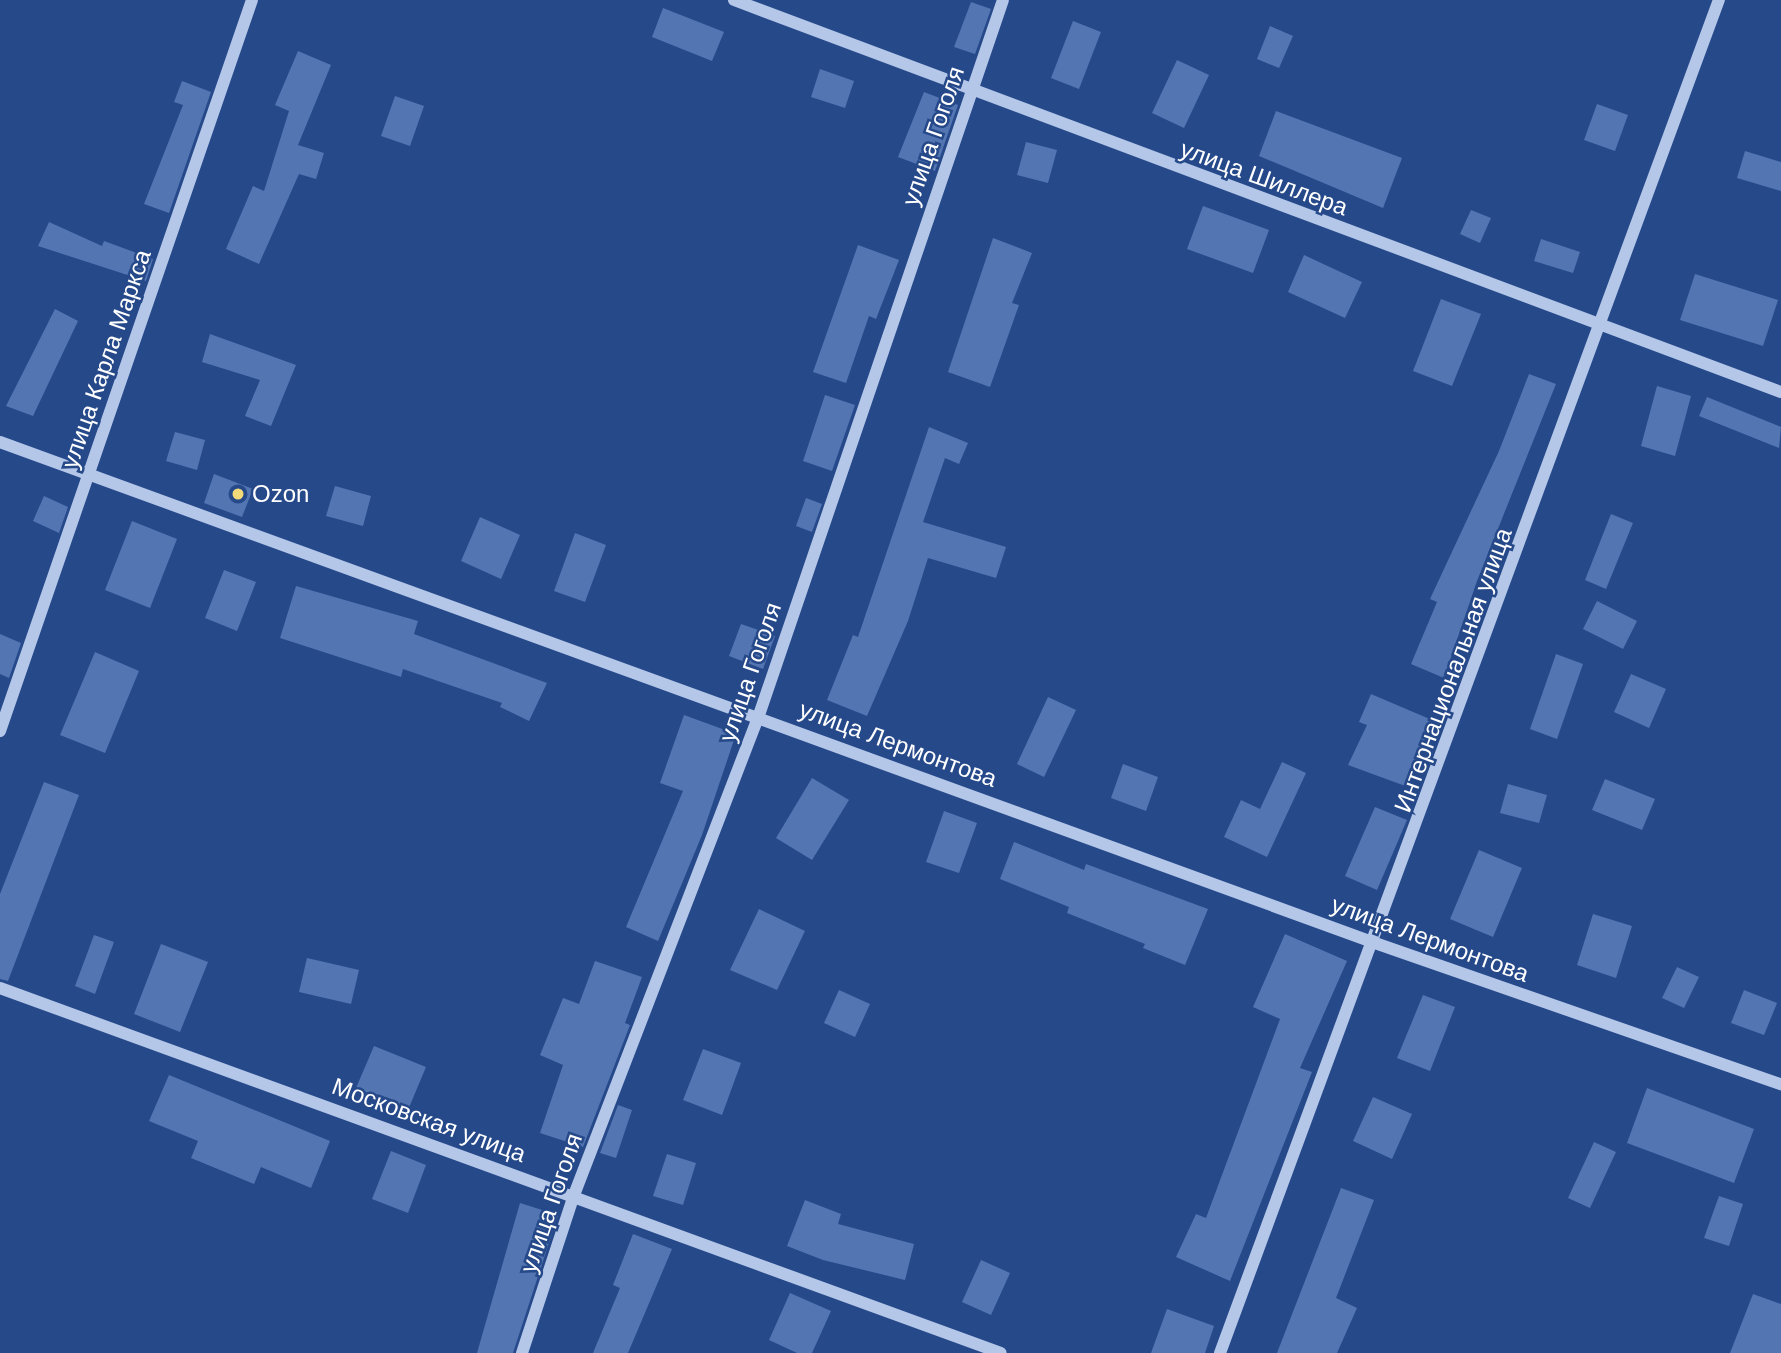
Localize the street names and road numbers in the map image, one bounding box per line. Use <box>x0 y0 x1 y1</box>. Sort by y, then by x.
street label: улица Гоголя <box>896 63 970 209</box>
street label: улица Шиллера <box>1176 134 1352 222</box>
street label: улица Карла Маркса <box>55 246 157 472</box>
street label: Интернациональная улица <box>1388 524 1518 816</box>
street label: улица Гоголя <box>713 599 787 745</box>
street label: улица Лермонтова <box>795 695 1001 793</box>
street label: улица Лермонтова <box>1327 890 1533 988</box>
street label: Московская улица <box>328 1072 530 1168</box>
street label: улица Гоголя <box>514 1130 588 1276</box>

